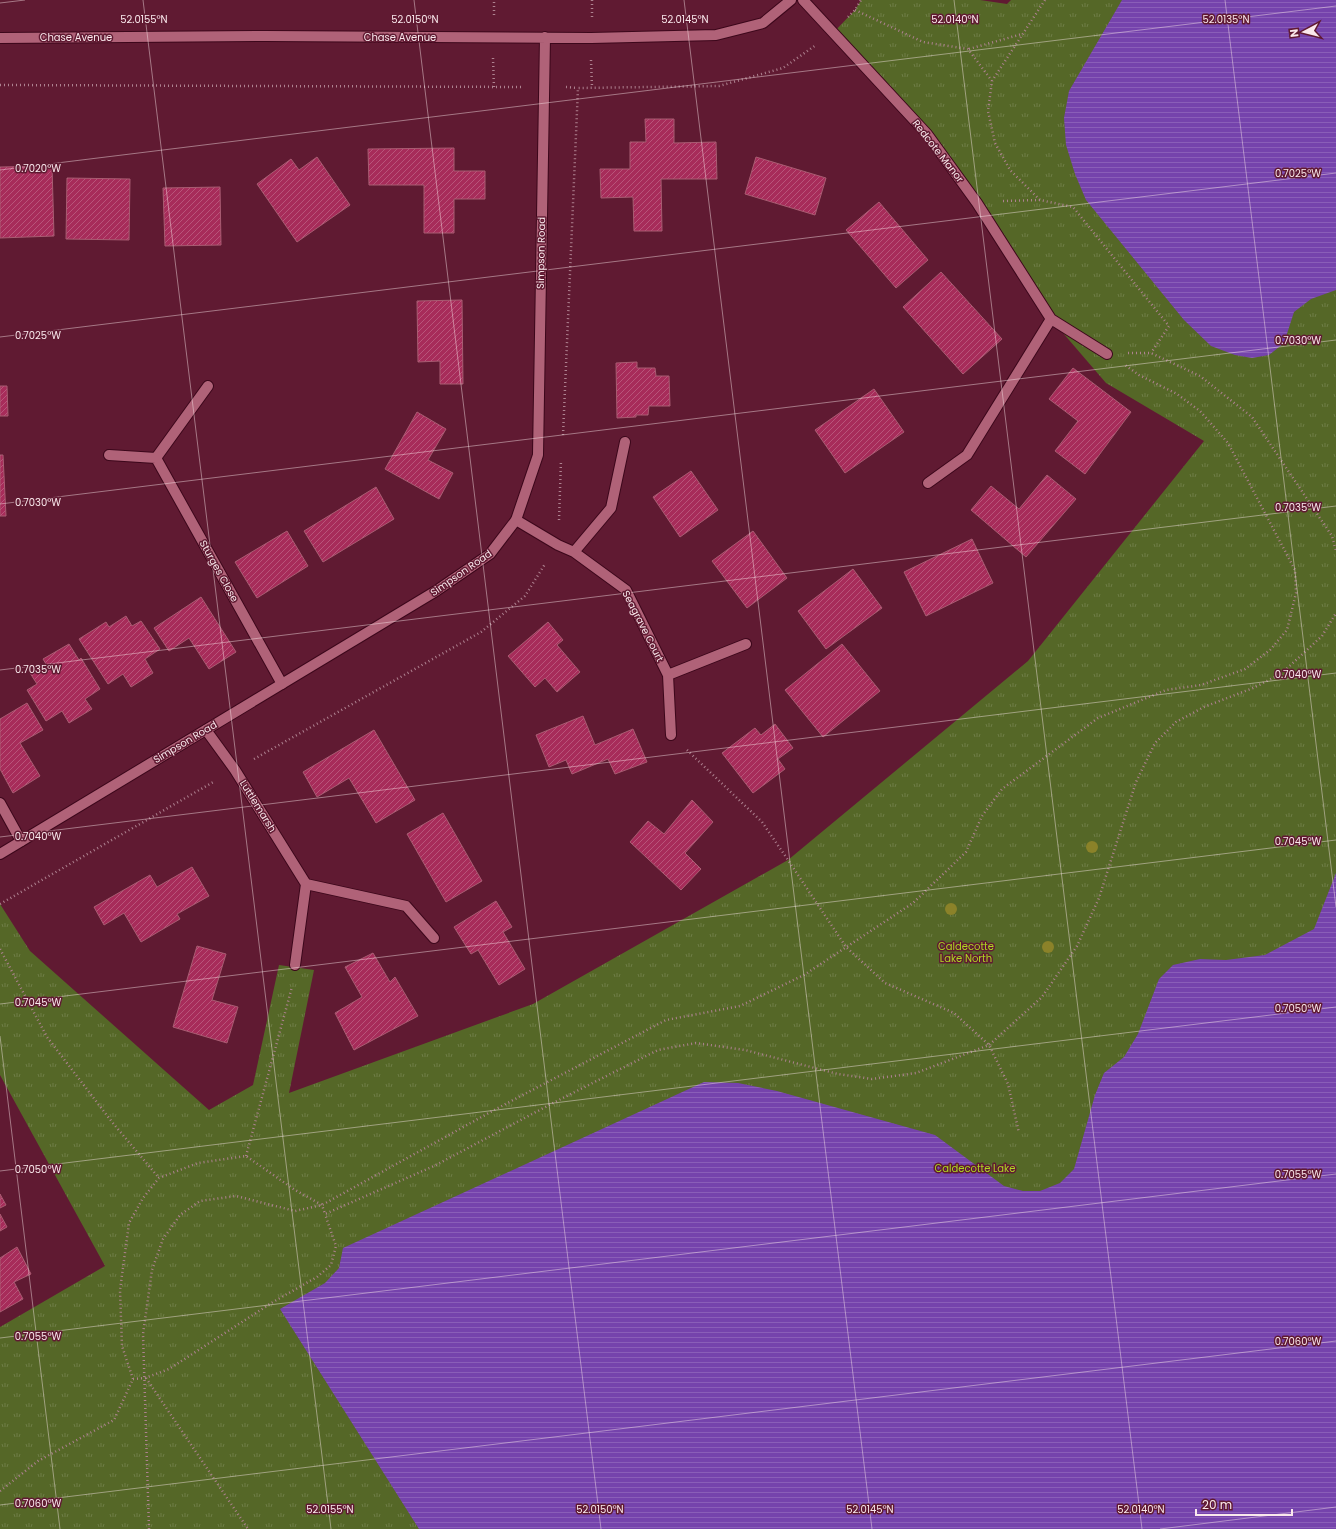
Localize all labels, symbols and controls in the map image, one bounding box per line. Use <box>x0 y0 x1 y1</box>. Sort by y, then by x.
text: 52.0155°N <box>120 12 168 27</box>
text: 52.0150°N <box>391 12 439 27</box>
text: 52.0145°N <box>661 12 709 27</box>
text: 52.0140°N <box>931 12 979 27</box>
text: 52.0135°N <box>1203 12 1249 27</box>
north arrow <box>1284 12 1324 52</box>
text: N <box>1286 28 1303 38</box>
street label: Chase Avenue <box>40 30 112 45</box>
street label: Chase Avenue <box>364 30 436 45</box>
street label: Redcote Manor <box>909 116 967 186</box>
text: 0.7020°W <box>15 161 61 176</box>
text: 0.7025°W <box>1275 166 1321 181</box>
street label: Simpson Road <box>533 217 549 289</box>
text: 0.7025°W <box>15 328 61 343</box>
text: 0.7030°W <box>1275 333 1321 348</box>
text: 0.7030°W <box>15 495 61 510</box>
text: 0.7035°W <box>1275 500 1321 515</box>
street label: Sturges Close <box>196 537 242 605</box>
street label: Simpson Road <box>427 546 495 600</box>
street label: Seagrave Court <box>619 588 668 665</box>
text: 0.7035°W <box>15 662 61 677</box>
text: 0.7040°W <box>1275 667 1322 682</box>
street label: Simpson Road <box>150 717 220 767</box>
street label: Luttlemarsh <box>236 777 280 835</box>
text: 0.7040°W <box>15 829 62 844</box>
text: 0.7045°W <box>1275 834 1322 849</box>
park label: Caldecotte Lake North <box>938 939 994 966</box>
text: 0.7045°W <box>15 995 62 1010</box>
text: 0.7050°W <box>1275 1001 1322 1016</box>
park label: Caldecotte Lake <box>935 1161 1015 1176</box>
text: 0.7050°W <box>15 1162 62 1177</box>
text: 0.7055°W <box>1275 1167 1322 1182</box>
text: 0.7055°W <box>15 1329 62 1344</box>
text: 0.7060°W <box>1275 1334 1322 1349</box>
scale bar <box>1196 1491 1292 1517</box>
text: 0.7060°W <box>15 1496 62 1511</box>
text: 20 m <box>1202 1496 1232 1513</box>
text: 52.0155°N <box>306 1502 354 1517</box>
text: 52.0150°N <box>576 1502 624 1517</box>
text: 52.0145°N <box>846 1502 894 1517</box>
text: 52.0140°N <box>1117 1502 1165 1517</box>

